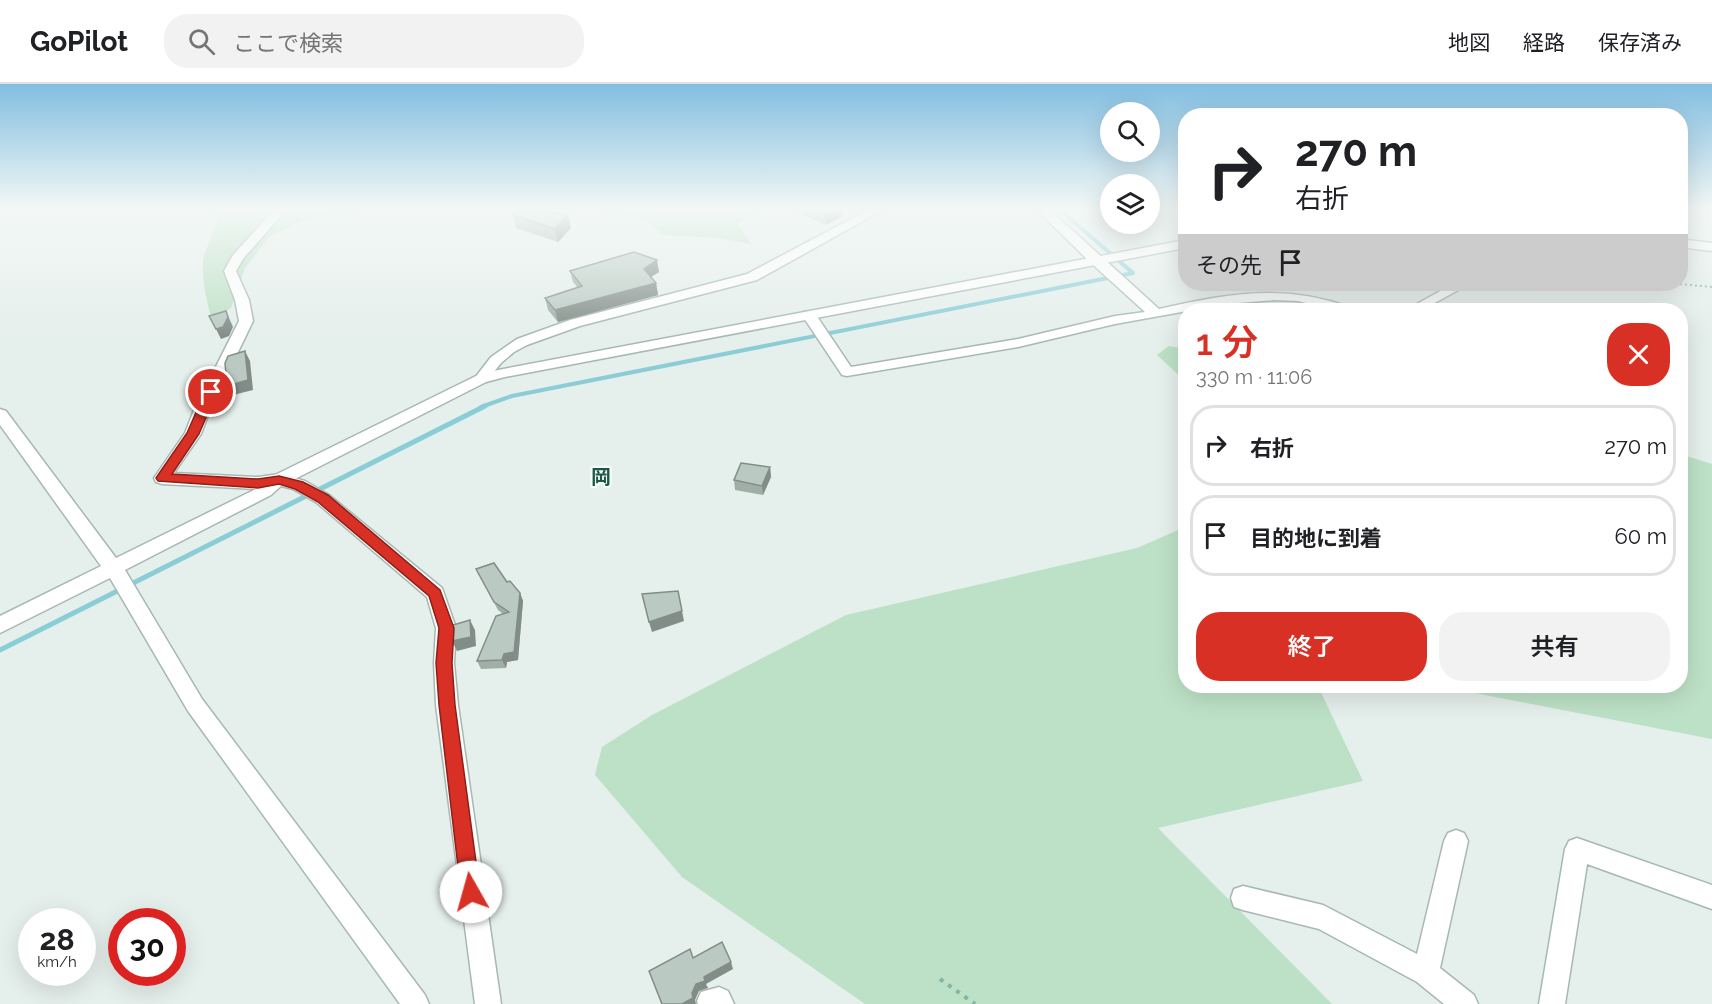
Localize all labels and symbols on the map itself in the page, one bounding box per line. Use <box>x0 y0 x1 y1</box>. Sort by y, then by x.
pin <box>185 366 236 417</box>
district label: 岡 <box>591 465 611 489</box>
position arrow <box>439 860 503 924</box>
speed limit sign: 30 <box>108 908 186 986</box>

